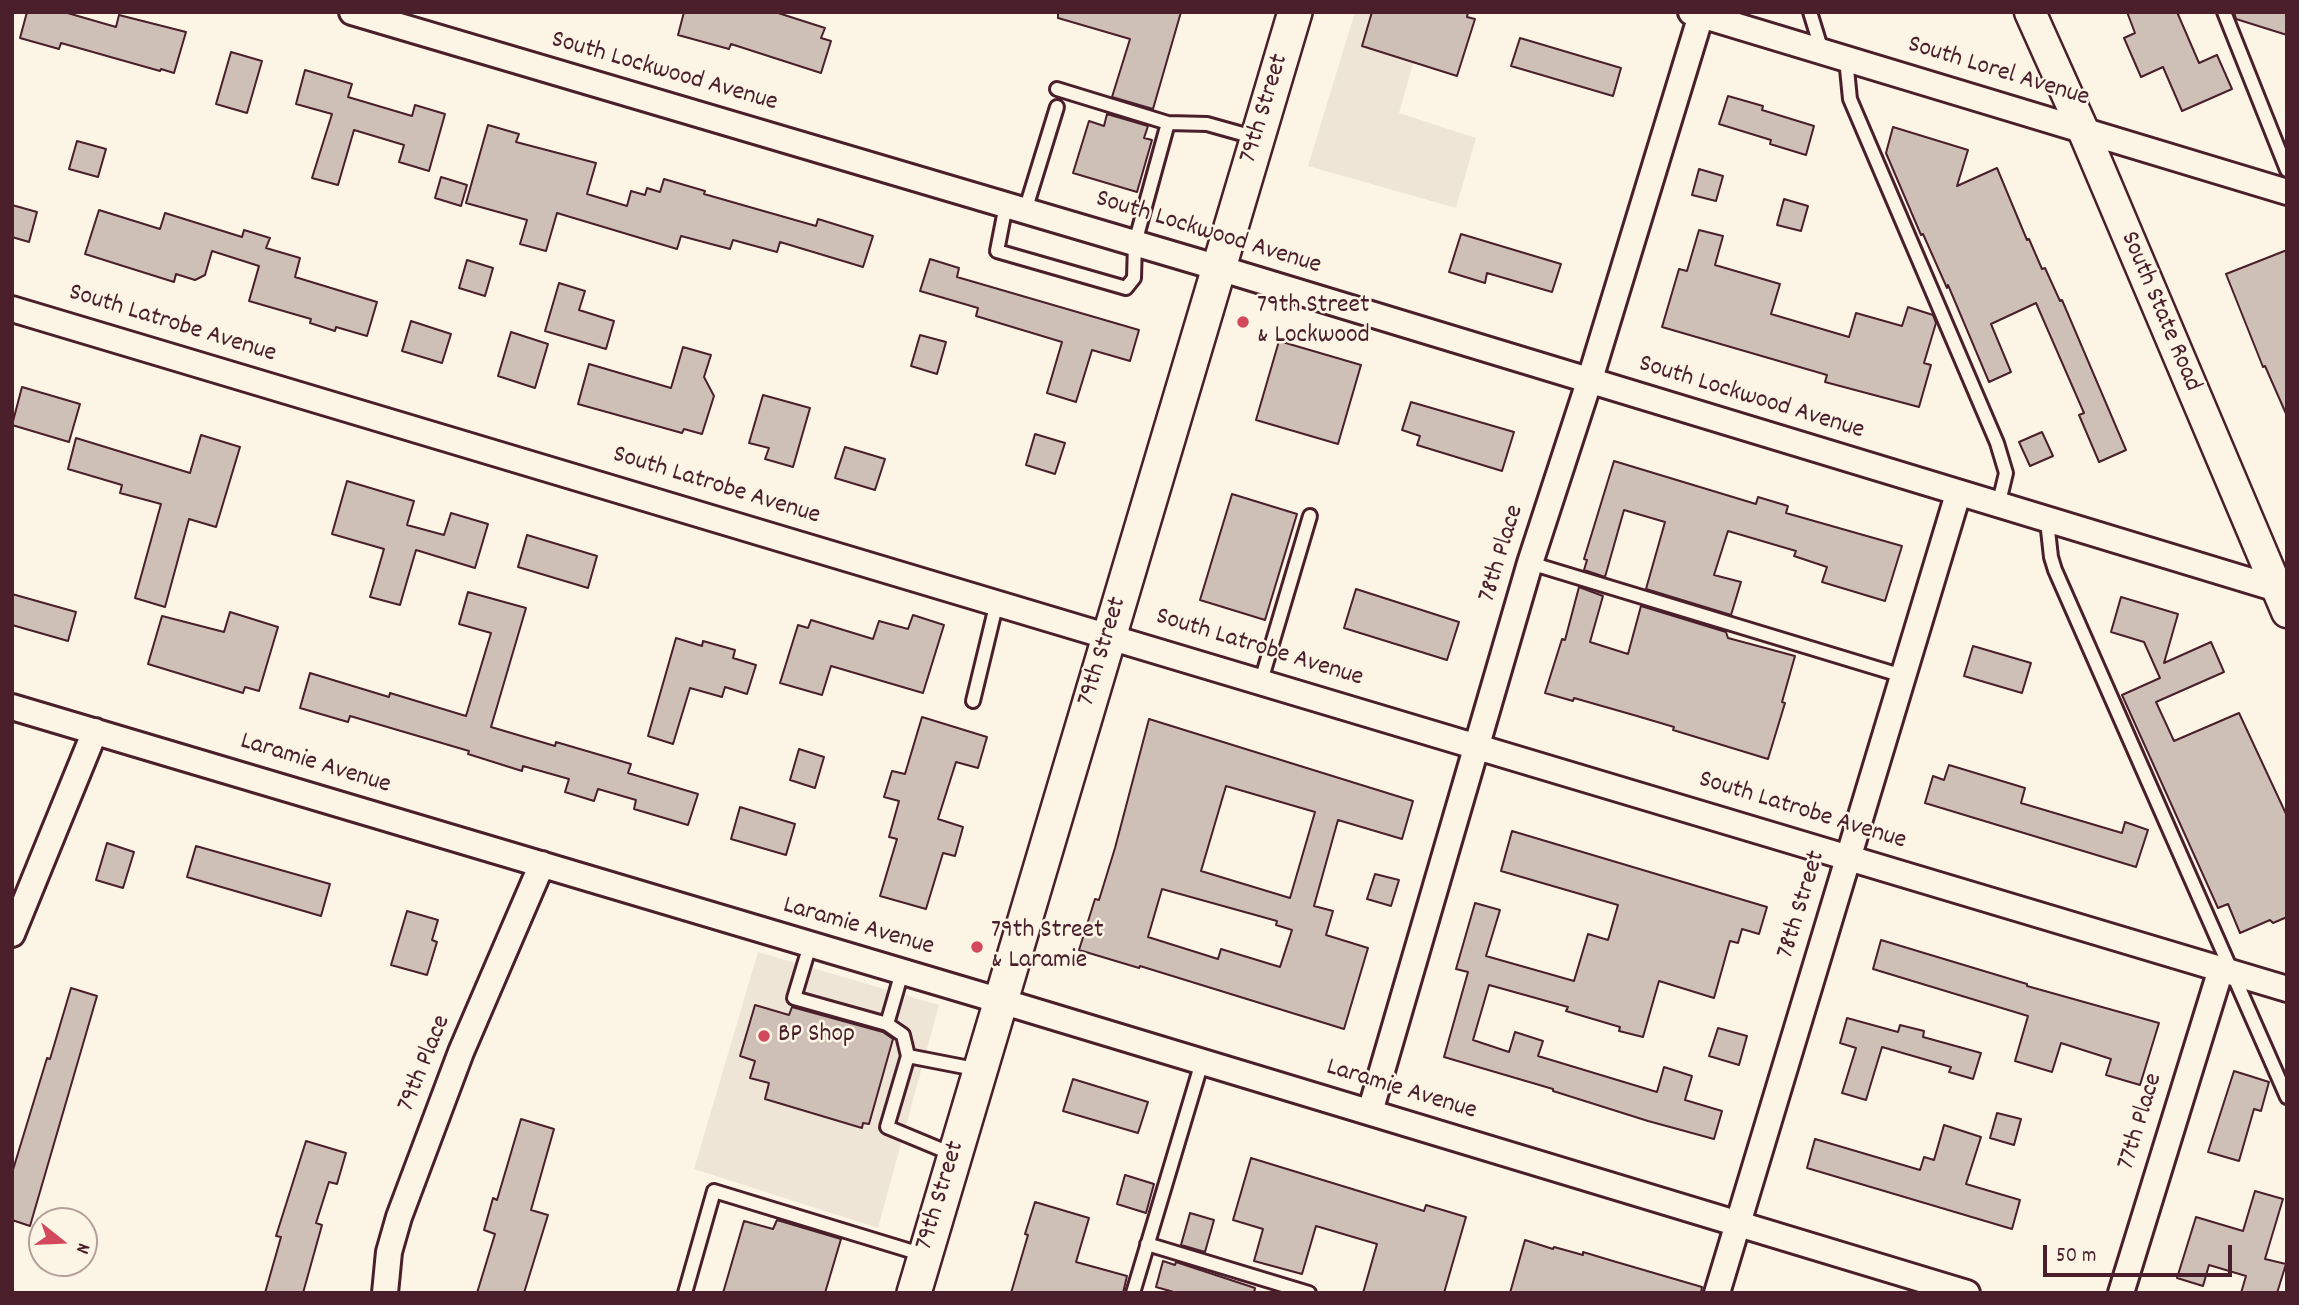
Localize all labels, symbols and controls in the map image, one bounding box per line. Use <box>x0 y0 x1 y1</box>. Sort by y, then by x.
street label: South Lockwood Avenue <box>547 26 781 120</box>
street label: South Lorel Avenue <box>1903 31 2093 115</box>
street label: 79th Street <box>1235 51 1297 167</box>
street label: South Lockwood Avenue <box>1091 185 1325 283</box>
street label: South State Road <box>2111 227 2207 397</box>
street label: South Latrobe Avenue <box>65 279 279 371</box>
place label: 79th Street & Lockwood <box>1257 291 1370 352</box>
marker: 79th Street & Lockwood <box>1235 314 1251 330</box>
street label: South Lockwood Avenue <box>1634 350 1868 448</box>
street label: South Latrobe Avenue <box>609 441 823 533</box>
street label: 78th Place <box>1473 502 1533 606</box>
street label: 79th Street <box>1073 594 1135 710</box>
street label: South Latrobe Avenue <box>1152 603 1366 695</box>
street label: Laramie Avenue <box>236 727 394 803</box>
street label: South Latrobe Avenue <box>1695 766 1909 858</box>
street label: 78th Street <box>1772 847 1834 963</box>
street label: Laramie Avenue <box>779 892 937 964</box>
place label: 79th Street & Laramie <box>991 916 1104 978</box>
marker: 79th Street & Laramie <box>969 939 985 955</box>
street label: 79th Place <box>393 1011 459 1117</box>
place label: BP Shop <box>778 1020 855 1052</box>
marker: BP Shop <box>756 1028 772 1044</box>
street label: Laramie Avenue <box>1322 1053 1480 1129</box>
street label: 77th Place <box>2113 1070 2171 1174</box>
street label: 79th Street <box>911 1138 973 1254</box>
north arrow <box>28 1207 98 1277</box>
scale bar <box>2047 1232 2236 1276</box>
text: N <box>67 1239 96 1257</box>
text: 50 m <box>2056 1242 2096 1272</box>

